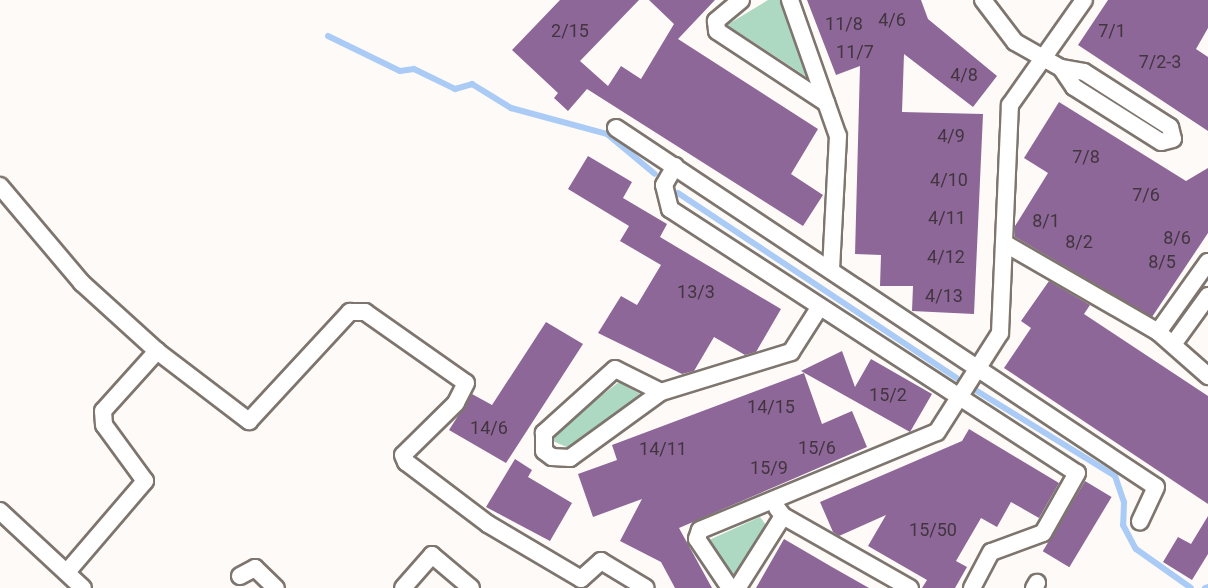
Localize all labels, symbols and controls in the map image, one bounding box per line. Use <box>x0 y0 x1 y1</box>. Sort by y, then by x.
house number: 4/6 <box>878 9 906 31</box>
house number: 11/8 <box>825 13 863 35</box>
house number: 2/15 <box>551 20 589 42</box>
house number: 7/1 <box>1098 20 1126 42</box>
house number: 11/7 <box>836 41 874 63</box>
house number: 7/2-3 <box>1139 51 1181 73</box>
house number: 4/8 <box>950 64 978 86</box>
house number: 4/9 <box>937 125 965 147</box>
house number: 7/8 <box>1072 146 1100 168</box>
house number: 4/10 <box>930 169 968 191</box>
house number: 7/6 <box>1132 184 1160 206</box>
house number: 4/11 <box>928 207 966 229</box>
house number: 8/1 <box>1032 210 1060 232</box>
house number: 8/6 <box>1163 227 1191 249</box>
house number: 8/2 <box>1065 231 1093 253</box>
house number: 4/12 <box>927 246 965 268</box>
house number: 8/5 <box>1148 251 1176 273</box>
house number: 13/3 <box>677 281 715 303</box>
house number: 4/13 <box>925 285 963 307</box>
house number: 15/2 <box>869 384 907 406</box>
house number: 14/15 <box>747 396 795 418</box>
house number: 14/6 <box>470 417 508 439</box>
house number: 15/6 <box>798 437 836 459</box>
house number: 14/11 <box>639 438 687 460</box>
house number: 15/9 <box>750 457 788 479</box>
house number: 15/50 <box>909 519 957 541</box>

